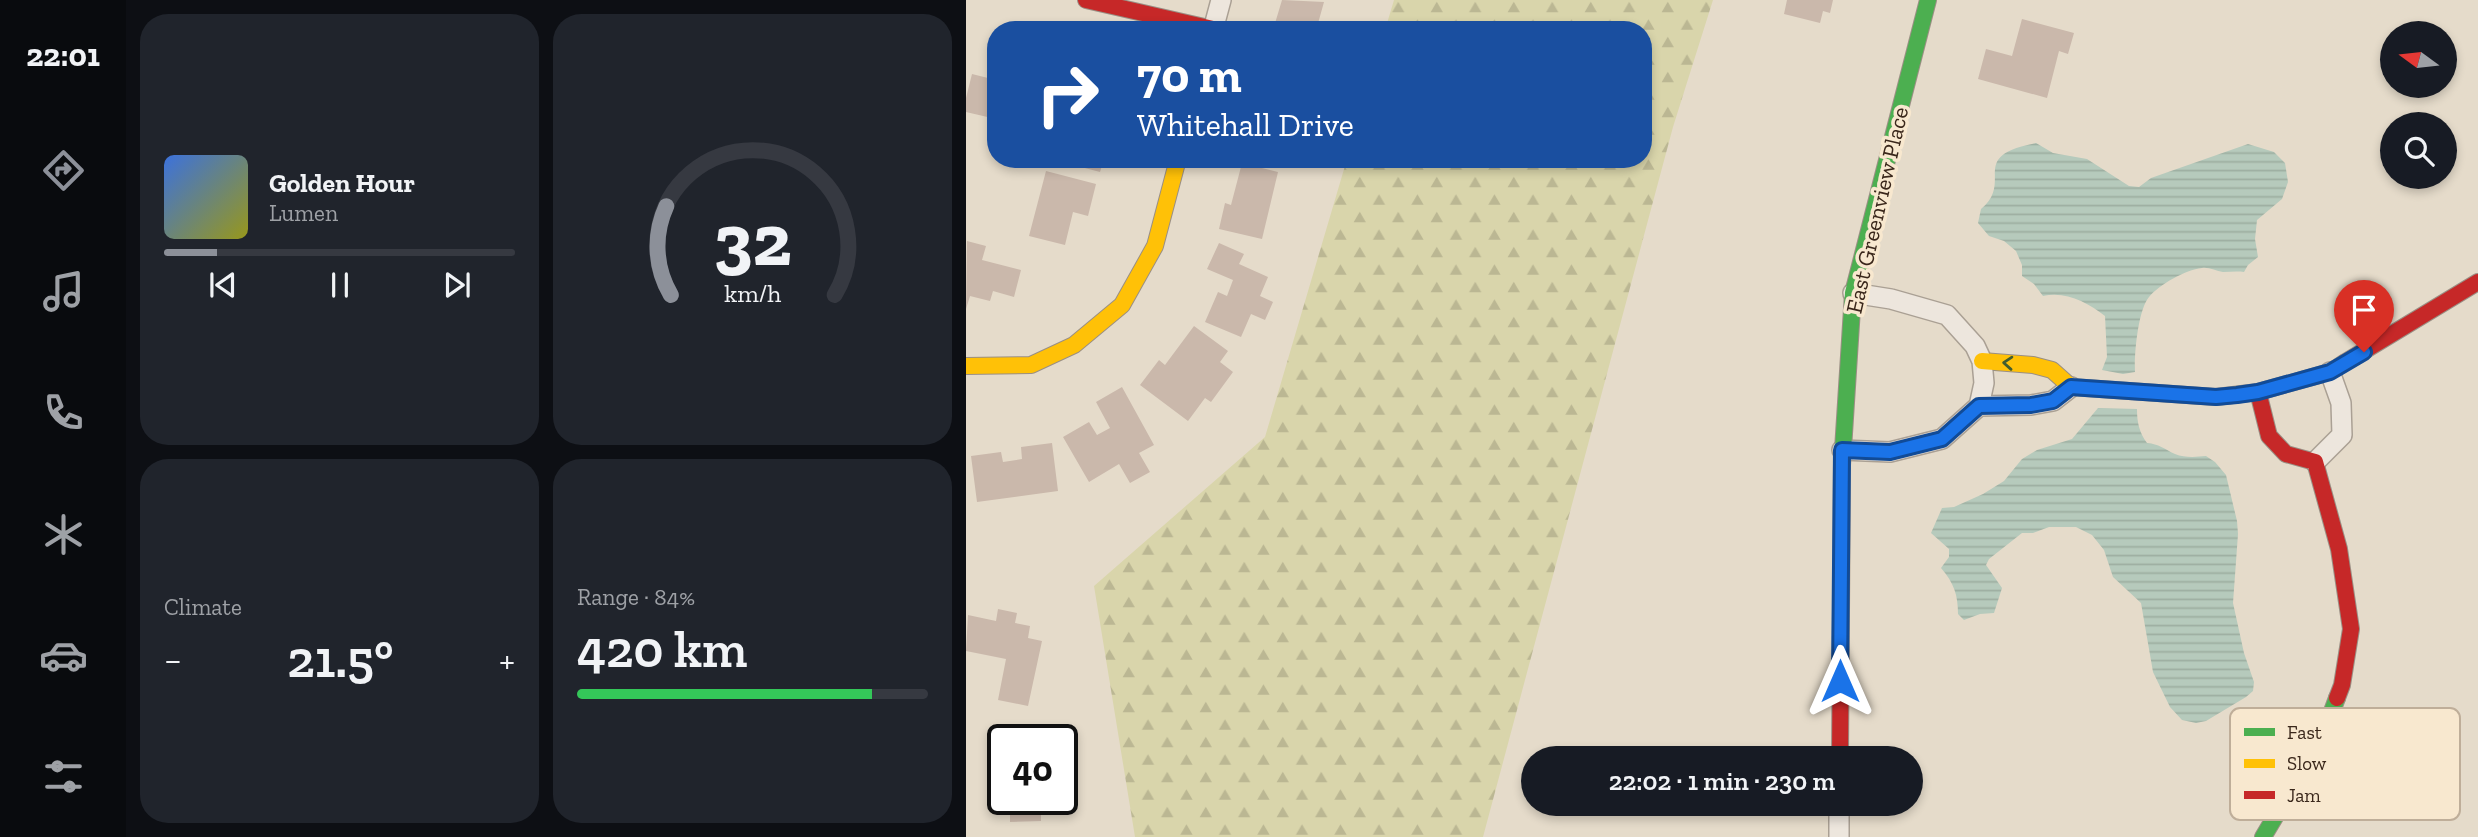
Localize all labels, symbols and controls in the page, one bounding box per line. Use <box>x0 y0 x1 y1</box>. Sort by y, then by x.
north arrow <box>2380 21 2457 98</box>
map controls <box>2380 21 2457 189</box>
text: 22:01 <box>26 36 100 74</box>
text: 70 m <box>1137 46 1242 105</box>
icon: right <box>1022 49 1113 140</box>
street label: East Greenview Place <box>1840 104 1914 316</box>
text: Whitehall Drive <box>1137 106 1354 144</box>
button: search <box>2380 112 2457 189</box>
icon: directions <box>39 146 88 195</box>
text: Golden Hour <box>269 167 415 199</box>
text: 32 <box>714 197 791 285</box>
text: Lumen <box>269 199 338 227</box>
icon: previous <box>204 266 242 304</box>
icon: pause <box>321 266 359 304</box>
icon: next <box>438 266 476 304</box>
icon: music <box>39 267 88 316</box>
text: km/h <box>724 278 781 308</box>
pin <box>2334 280 2394 352</box>
icon: arrive <box>2345 291 2383 329</box>
one-way arrow <box>2002 356 2013 371</box>
icon: phone <box>39 388 88 437</box>
icon: climate <box>39 510 88 559</box>
text: Range · 84% <box>577 583 695 611</box>
text: Climate <box>164 593 242 621</box>
text: 420 km <box>577 618 747 680</box>
text: 21.5° <box>287 628 393 690</box>
icon: car <box>39 631 88 680</box>
text: − <box>164 637 182 683</box>
text: + <box>499 637 515 683</box>
position arrow <box>1803 644 1877 718</box>
legend <box>2230 708 2460 820</box>
text: Fast <box>2287 721 2322 744</box>
speed limit sign: 40 <box>987 724 1078 815</box>
icon: filters <box>39 752 88 801</box>
text: Slow <box>2287 752 2327 775</box>
text: 22:02 · 1 min · 230 m <box>1609 765 1835 797</box>
text: Jam <box>2287 784 2321 807</box>

